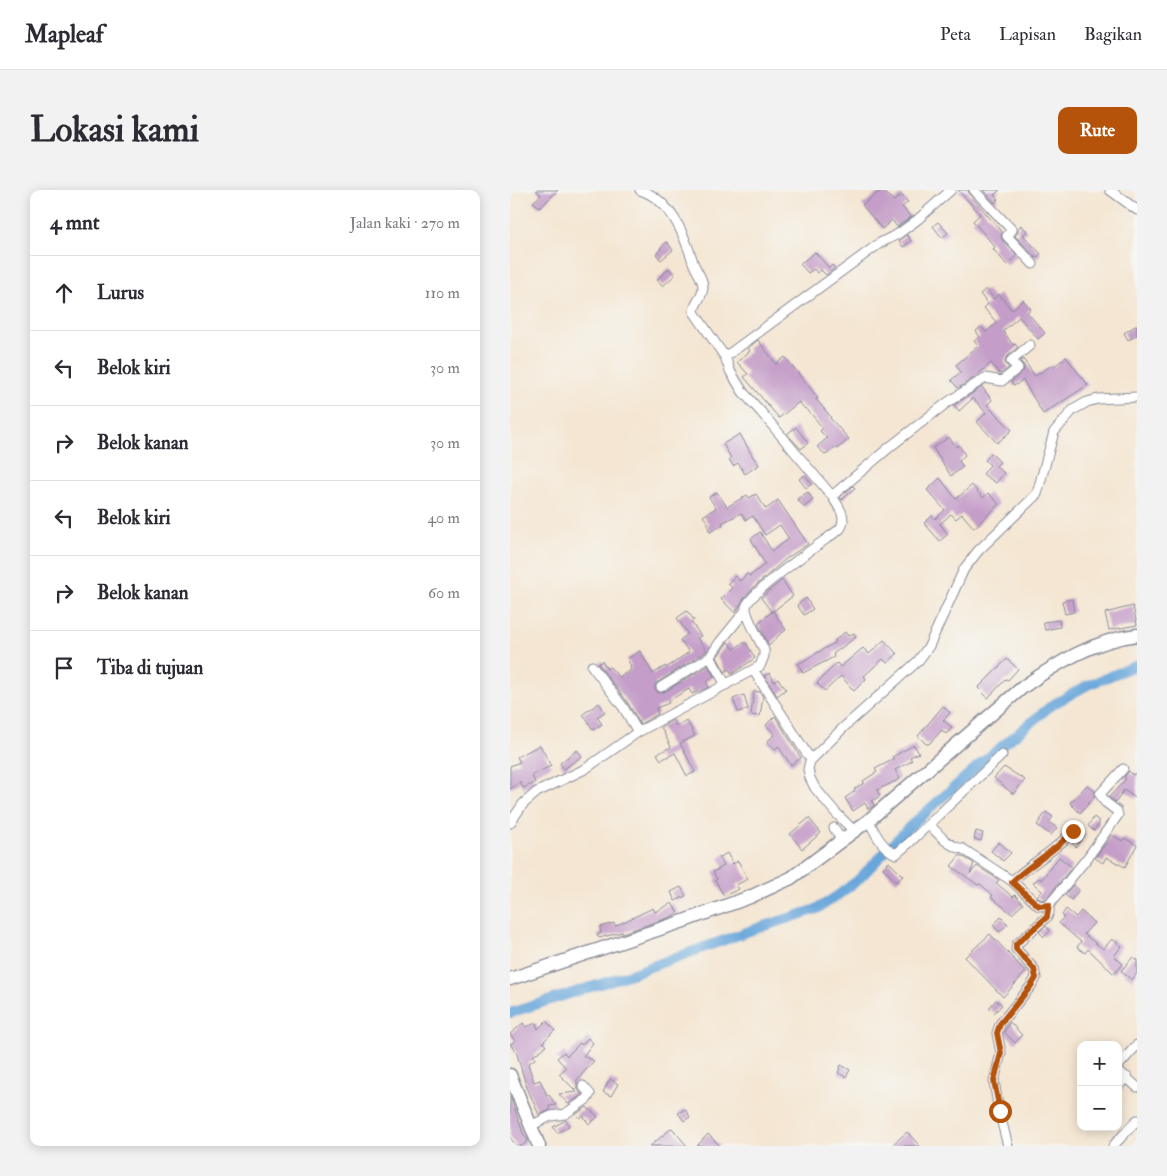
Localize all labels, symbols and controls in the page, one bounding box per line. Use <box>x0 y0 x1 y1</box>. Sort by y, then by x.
text: Mapleaf <box>25 19 104 50</box>
text: Peta <box>940 23 971 46</box>
text: Lapisan <box>999 23 1056 46</box>
text: Bagikan <box>1084 23 1142 46</box>
button: Rute <box>1058 107 1137 154</box>
text: Lokasi kami <box>30 108 199 152</box>
text: 4 mnt <box>50 209 100 236</box>
text: Jalan kaki · 270 m <box>350 213 460 233</box>
icon: ahead <box>50 279 78 307</box>
text: Lurus <box>97 281 144 305</box>
text: 110 m <box>425 283 460 303</box>
icon: left <box>50 354 78 382</box>
text: Belok kiri <box>97 356 171 380</box>
text: 30 m <box>430 358 460 378</box>
icon: right <box>50 429 78 457</box>
text: Belok kanan <box>97 431 188 455</box>
text: 30 m <box>430 433 460 453</box>
icon: left <box>50 504 78 532</box>
text: Belok kiri <box>97 506 171 530</box>
text: 40 m <box>427 508 460 528</box>
icon: right <box>50 579 78 607</box>
text: Belok kanan <box>97 581 188 605</box>
text: 60 m <box>428 583 460 603</box>
icon: arrive <box>50 654 78 682</box>
text: Tiba di tujuan <box>97 656 203 680</box>
route end <box>1062 820 1085 843</box>
map controls <box>1077 1041 1122 1131</box>
button: + <box>1077 1041 1122 1086</box>
button: − <box>1077 1086 1122 1131</box>
route start <box>989 1100 1012 1123</box>

